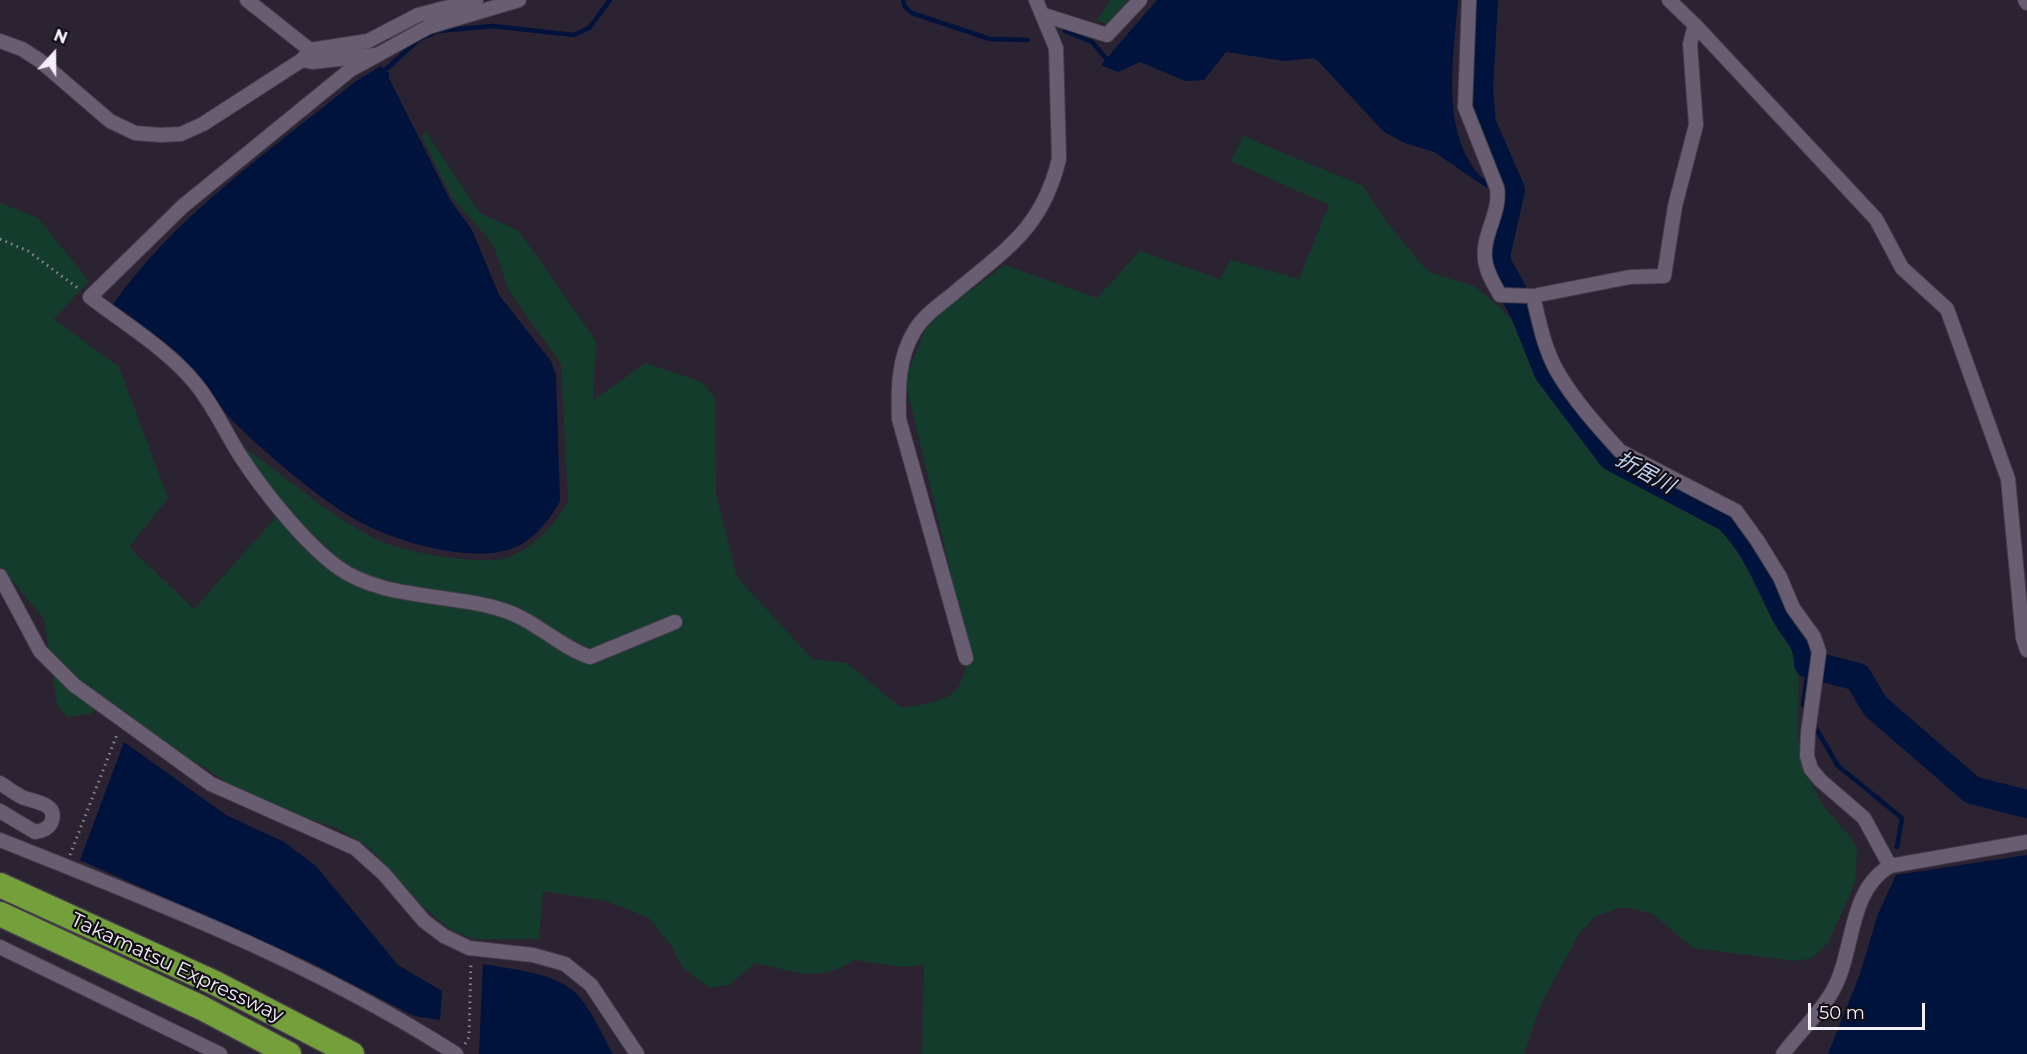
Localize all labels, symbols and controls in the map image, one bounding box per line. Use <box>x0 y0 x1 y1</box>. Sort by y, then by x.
north arrow <box>24 24 84 84</box>
text: N <box>51 26 70 48</box>
water label: 折居川 <box>1611 447 1679 499</box>
street label: Takamatsu Expressway <box>67 908 287 1028</box>
scale bar <box>1811 991 1928 1029</box>
text: 50 m <box>1819 1002 1865 1024</box>

